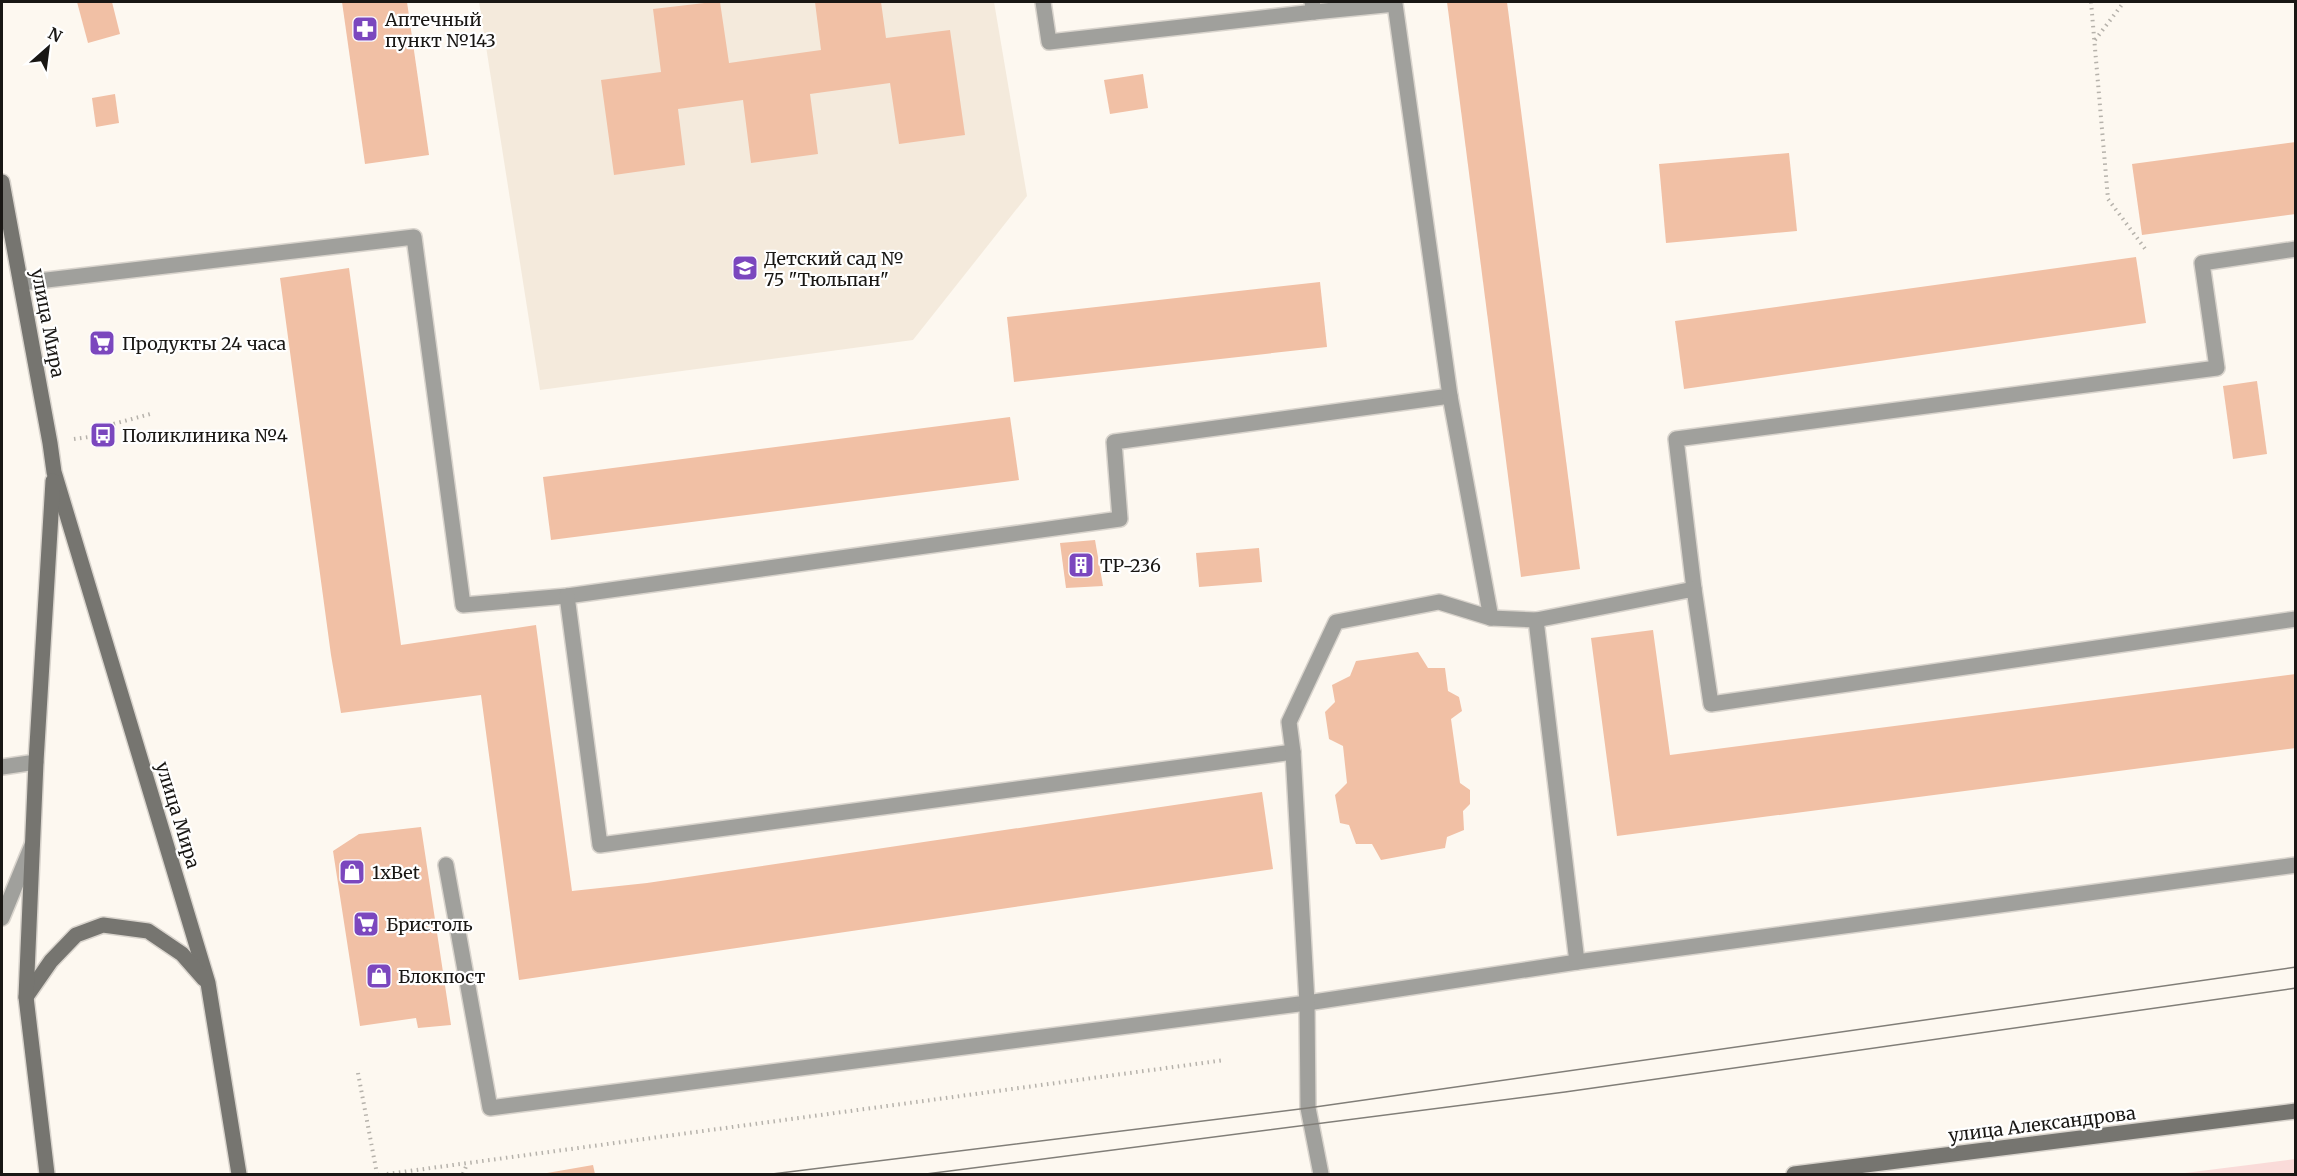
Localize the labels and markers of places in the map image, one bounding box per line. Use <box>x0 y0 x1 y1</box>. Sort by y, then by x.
place label: Аптечный пункт №143 <box>384 8 496 52</box>
pharmacy icon: Аптечный пункт №143 <box>350 14 380 44</box>
place label: Детский сад № 75 "Тюльпан" <box>764 247 905 291</box>
school or university icon: Детский сад № 75 "Тюльпан" <box>730 253 760 283</box>
supermarket icon: Продукты 24 часа <box>87 328 117 358</box>
place label: Продукты 24 часа <box>122 332 287 355</box>
bus stop icon: Поликлиника №4 <box>88 420 118 450</box>
place label: Поликлиника №4 <box>122 424 288 447</box>
building icon: ТР-236 <box>1066 550 1096 580</box>
place label: ТР-236 <box>1100 554 1161 577</box>
shop icon: 1xBet <box>337 857 367 887</box>
place label: 1xBet <box>372 861 420 884</box>
supermarket icon: Бристоль <box>351 909 381 939</box>
place label: Бристоль <box>386 913 473 936</box>
shop icon: Блокпост <box>364 961 394 991</box>
place label: Блокпост <box>398 965 486 988</box>

